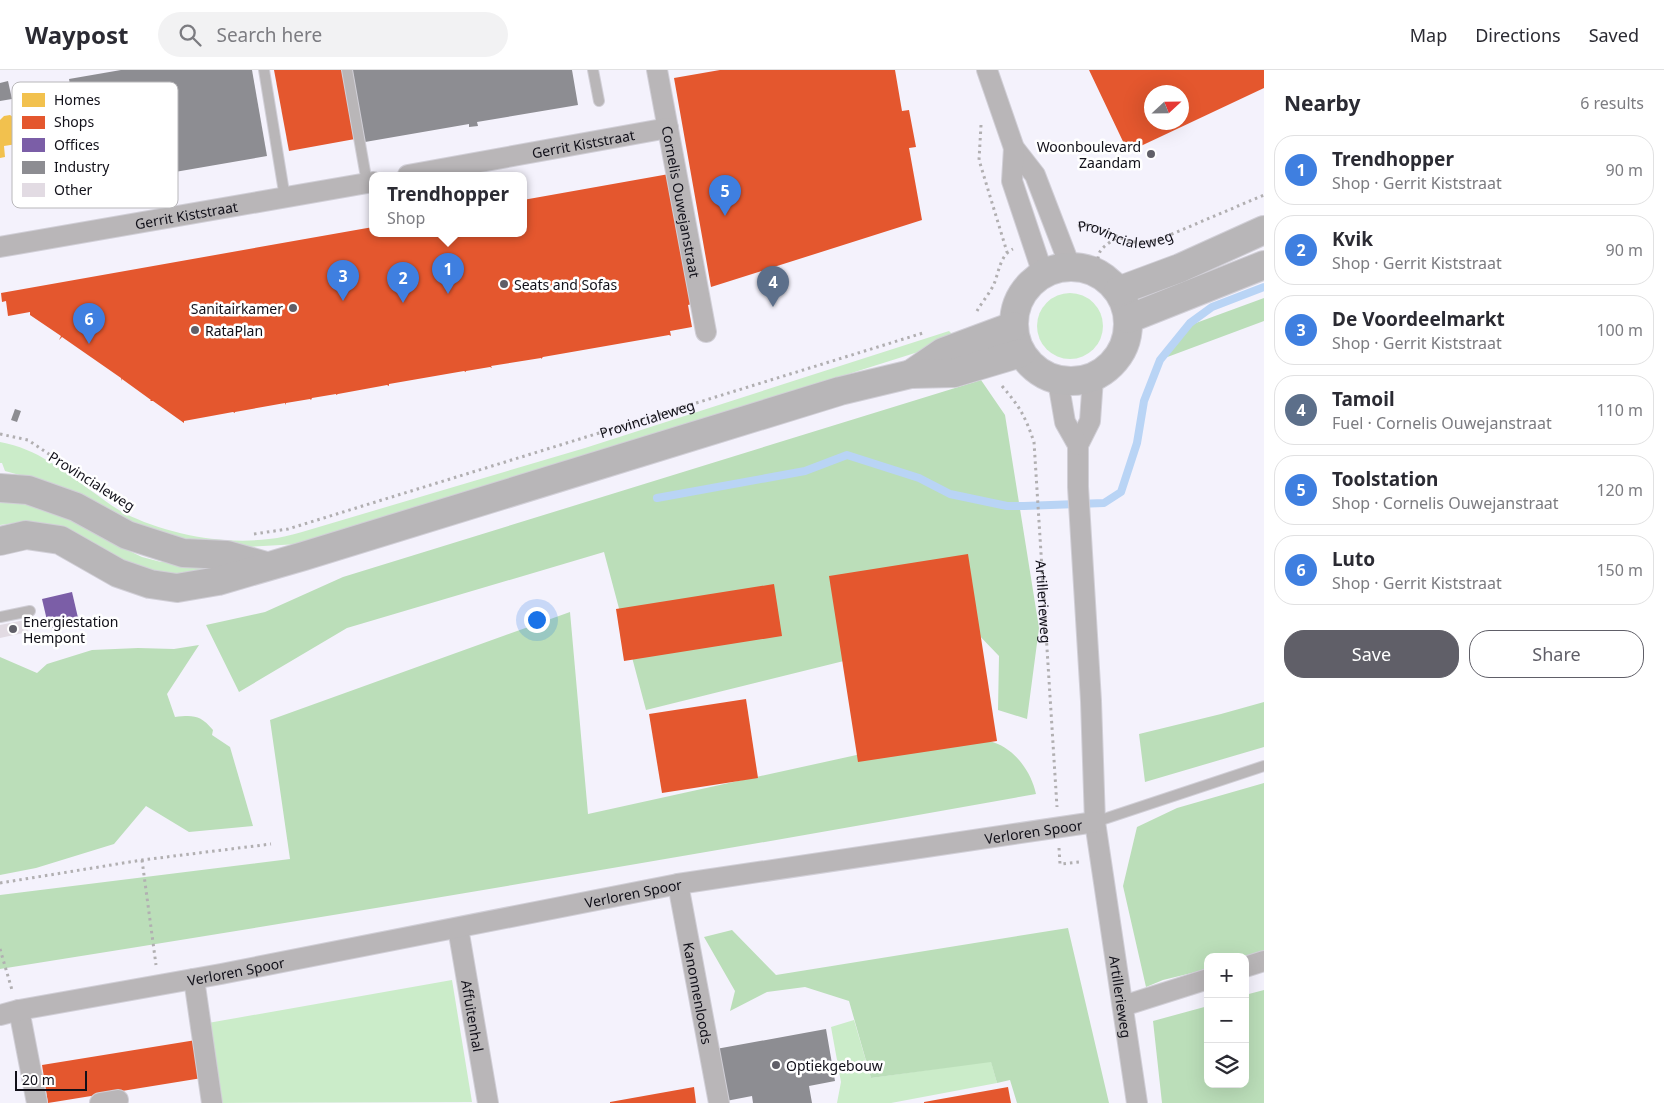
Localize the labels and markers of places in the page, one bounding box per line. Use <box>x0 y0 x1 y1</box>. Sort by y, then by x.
place label: Woonboulevard Zaandam <box>1037 137 1141 172</box>
marker: Woonboulevard Zaandam <box>1145 148 1157 160</box>
pin: 5 <box>709 175 741 216</box>
pin: 1 <box>432 253 464 294</box>
pin: 3 <box>327 260 359 301</box>
pin: 2 <box>387 262 419 303</box>
pin: 4 <box>757 266 789 307</box>
place label: Seats and Sofas <box>514 275 617 294</box>
marker: Seats and Sofas <box>498 278 510 290</box>
place label: Sanitairkamer <box>191 299 283 318</box>
marker: Sanitairkamer <box>287 302 299 314</box>
pin: 6 <box>73 303 105 344</box>
place label: RataPlan <box>205 321 263 340</box>
marker: RataPlan <box>189 324 201 336</box>
place label: Energiestation Hempont <box>23 612 119 647</box>
marker: Energiestation Hempont <box>7 623 19 635</box>
place label: Optiekgebouw <box>786 1056 883 1075</box>
marker: Optiekgebouw <box>770 1059 782 1071</box>

